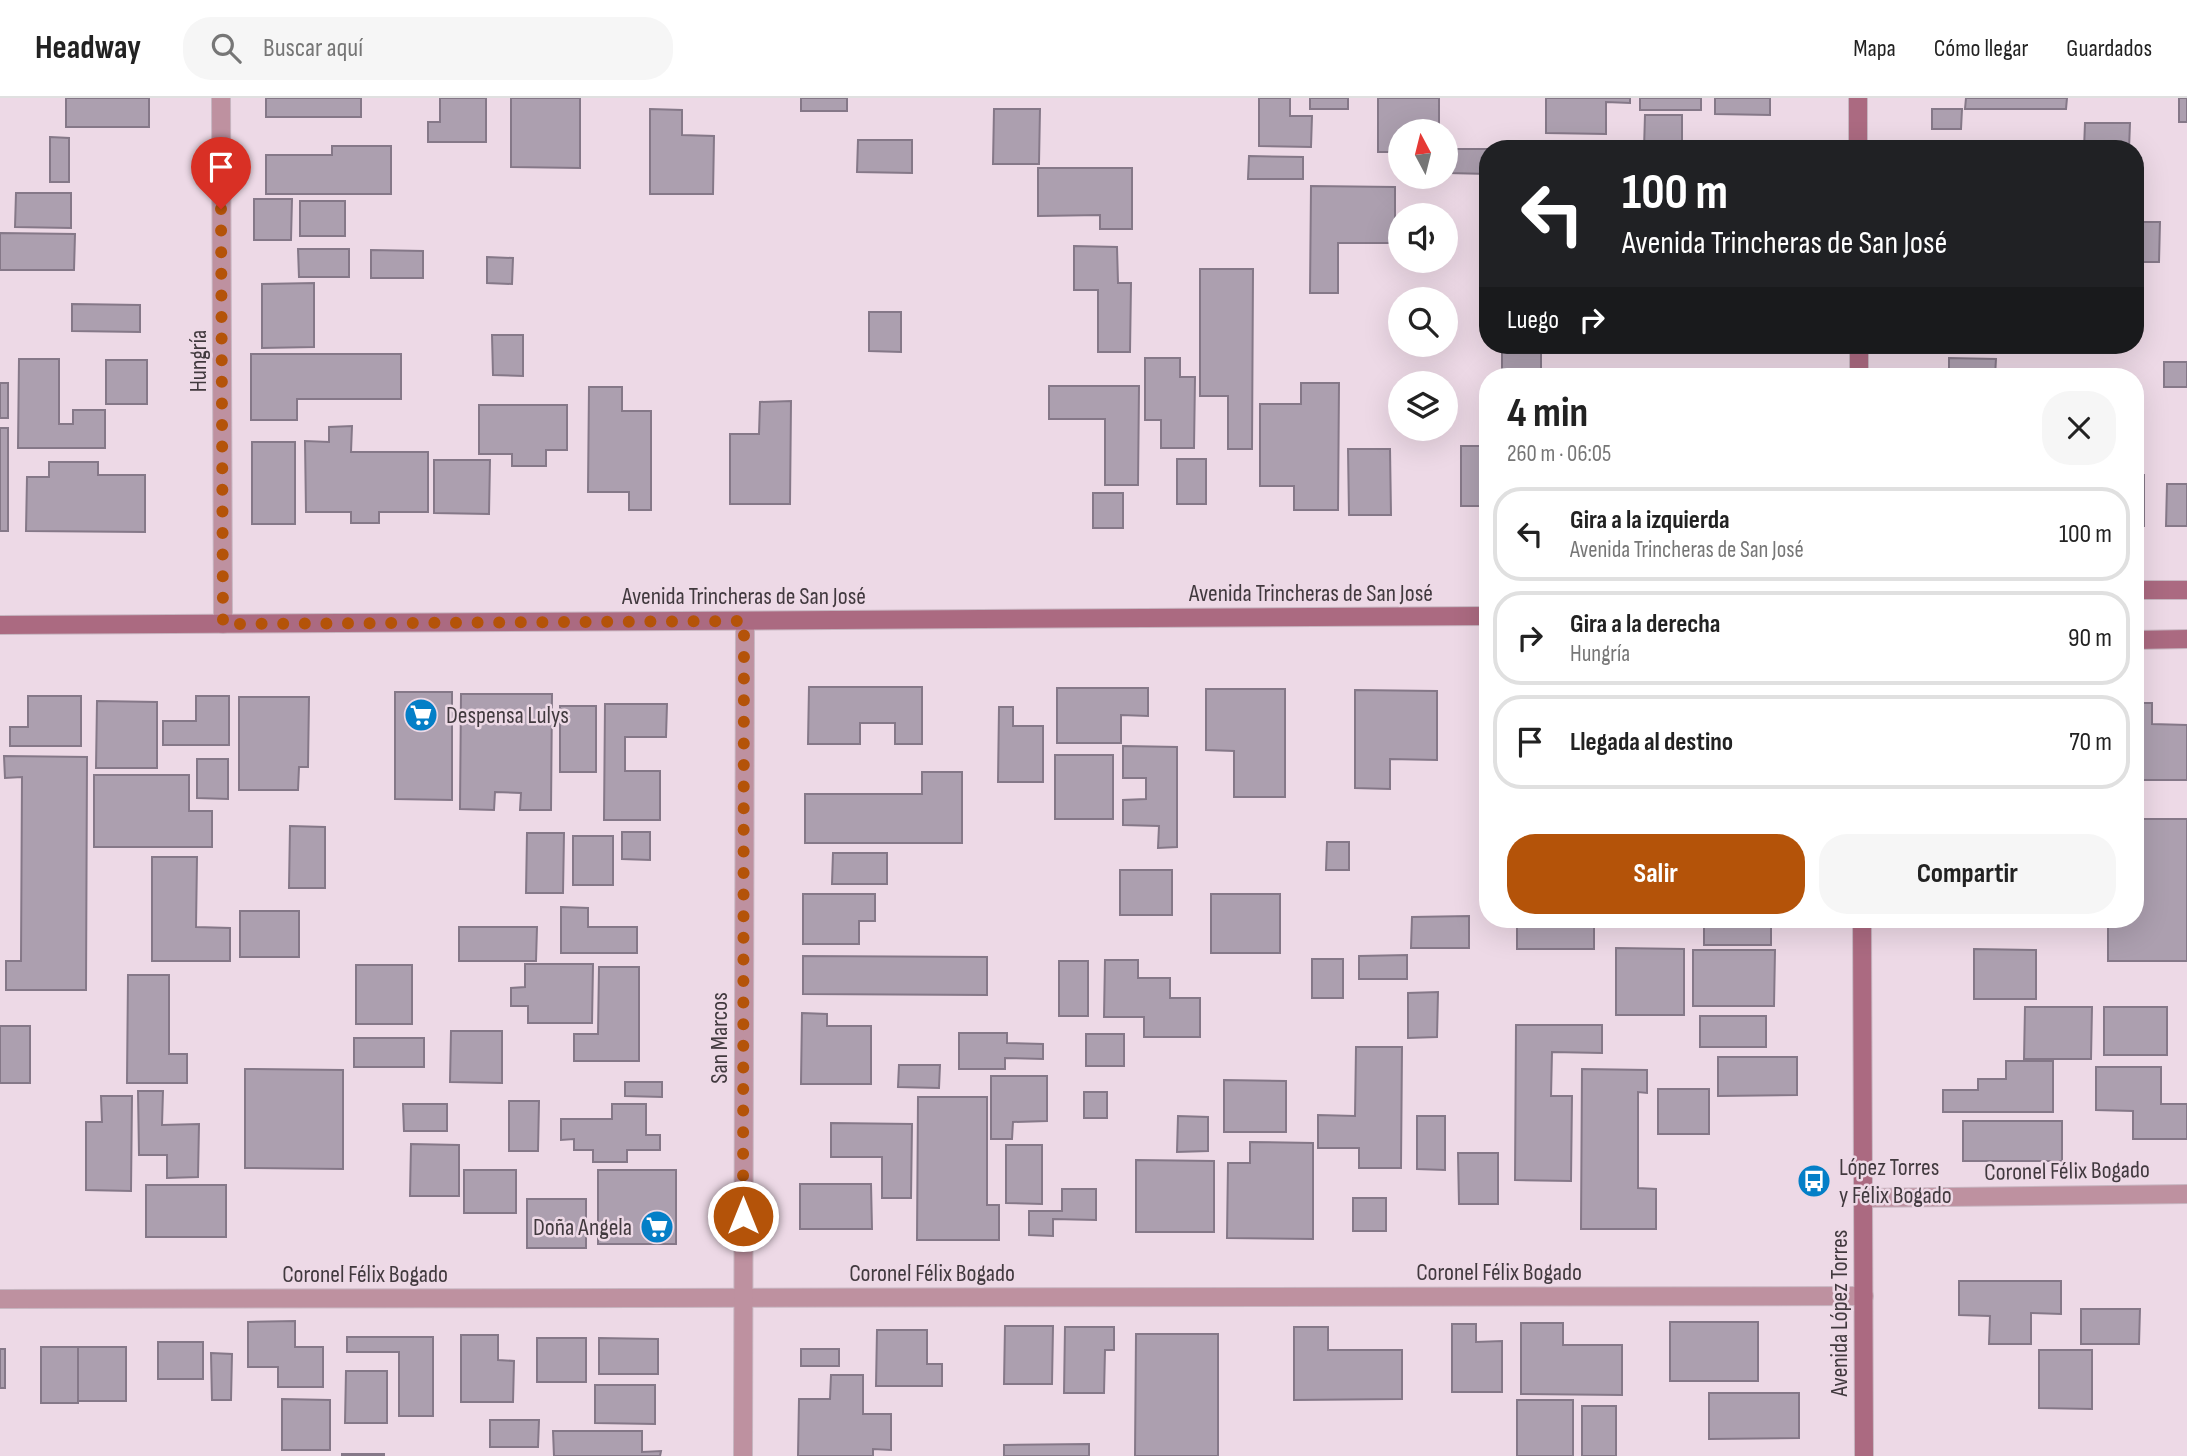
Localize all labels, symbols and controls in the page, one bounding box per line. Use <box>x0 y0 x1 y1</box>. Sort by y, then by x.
search box <box>183 17 673 80</box>
text: Headway <box>35 28 141 68</box>
icon: search <box>207 29 245 67</box>
text: Buscar aquí <box>263 33 363 64</box>
text: Mapa <box>1853 34 1896 63</box>
text: Cómo llegar <box>1934 34 2028 63</box>
text: Guardados <box>2066 34 2152 63</box>
north arrow <box>1388 119 1458 189</box>
map controls <box>1388 119 1458 441</box>
pin <box>191 137 251 209</box>
icon: arrive <box>202 148 240 186</box>
text: 100 m <box>1622 164 1728 223</box>
icon: left <box>1507 168 1598 259</box>
button: sound <box>1388 203 1458 273</box>
text: Avenida Trincheras de San José <box>1622 224 1947 263</box>
button: search <box>1388 287 1458 357</box>
icon: right <box>1573 301 1611 339</box>
text: Luego <box>1507 305 1559 336</box>
street label: Hungría <box>184 330 213 392</box>
button: layers <box>1388 371 1458 441</box>
text: 4 min <box>1507 388 1588 439</box>
button: close <box>2042 391 2116 465</box>
text: 260 m · 06:05 <box>1507 440 1611 468</box>
text: Gira a la izquierda <box>1570 505 1730 536</box>
icon: left <box>1511 515 1549 553</box>
text: 100 m <box>2059 519 2112 550</box>
text: Avenida Trincheras de San José <box>1570 536 1804 564</box>
street label: Avenida Trincheras de San José <box>1188 579 1433 608</box>
street label: Avenida Trincheras de San José <box>621 582 866 611</box>
text: Gira a la derecha <box>1570 609 1720 640</box>
icon: right <box>1511 619 1549 657</box>
text: 90 m <box>2068 623 2112 654</box>
text: Hungría <box>1570 640 1630 668</box>
supermarket icon: Despensa Lulys <box>402 696 440 734</box>
place label: Despensa Lulys <box>446 701 569 730</box>
icon: arrive <box>1511 723 1549 761</box>
text: Llegada al destino <box>1570 727 1733 758</box>
text: 70 m <box>2069 727 2112 758</box>
button: Salir <box>1507 834 1805 914</box>
button: Compartir <box>1819 834 2116 914</box>
street label: San Marcos <box>705 992 734 1084</box>
place label: López Torres y Félix Bogado <box>1839 1153 1952 1210</box>
street label: Coronel Félix Bogado <box>1984 1155 2150 1187</box>
bus stop icon: López Torres y Félix Bogado <box>1795 1162 1833 1200</box>
position arrow <box>706 1179 780 1253</box>
supermarket icon: Doña Angela <box>638 1208 676 1246</box>
place label: Doña Angela <box>533 1213 632 1242</box>
street label: Avenida López Torres <box>1825 1230 1854 1397</box>
street label: Coronel Félix Bogado <box>1416 1258 1582 1287</box>
street label: Coronel Félix Bogado <box>849 1259 1015 1288</box>
street label: Coronel Félix Bogado <box>282 1260 448 1289</box>

